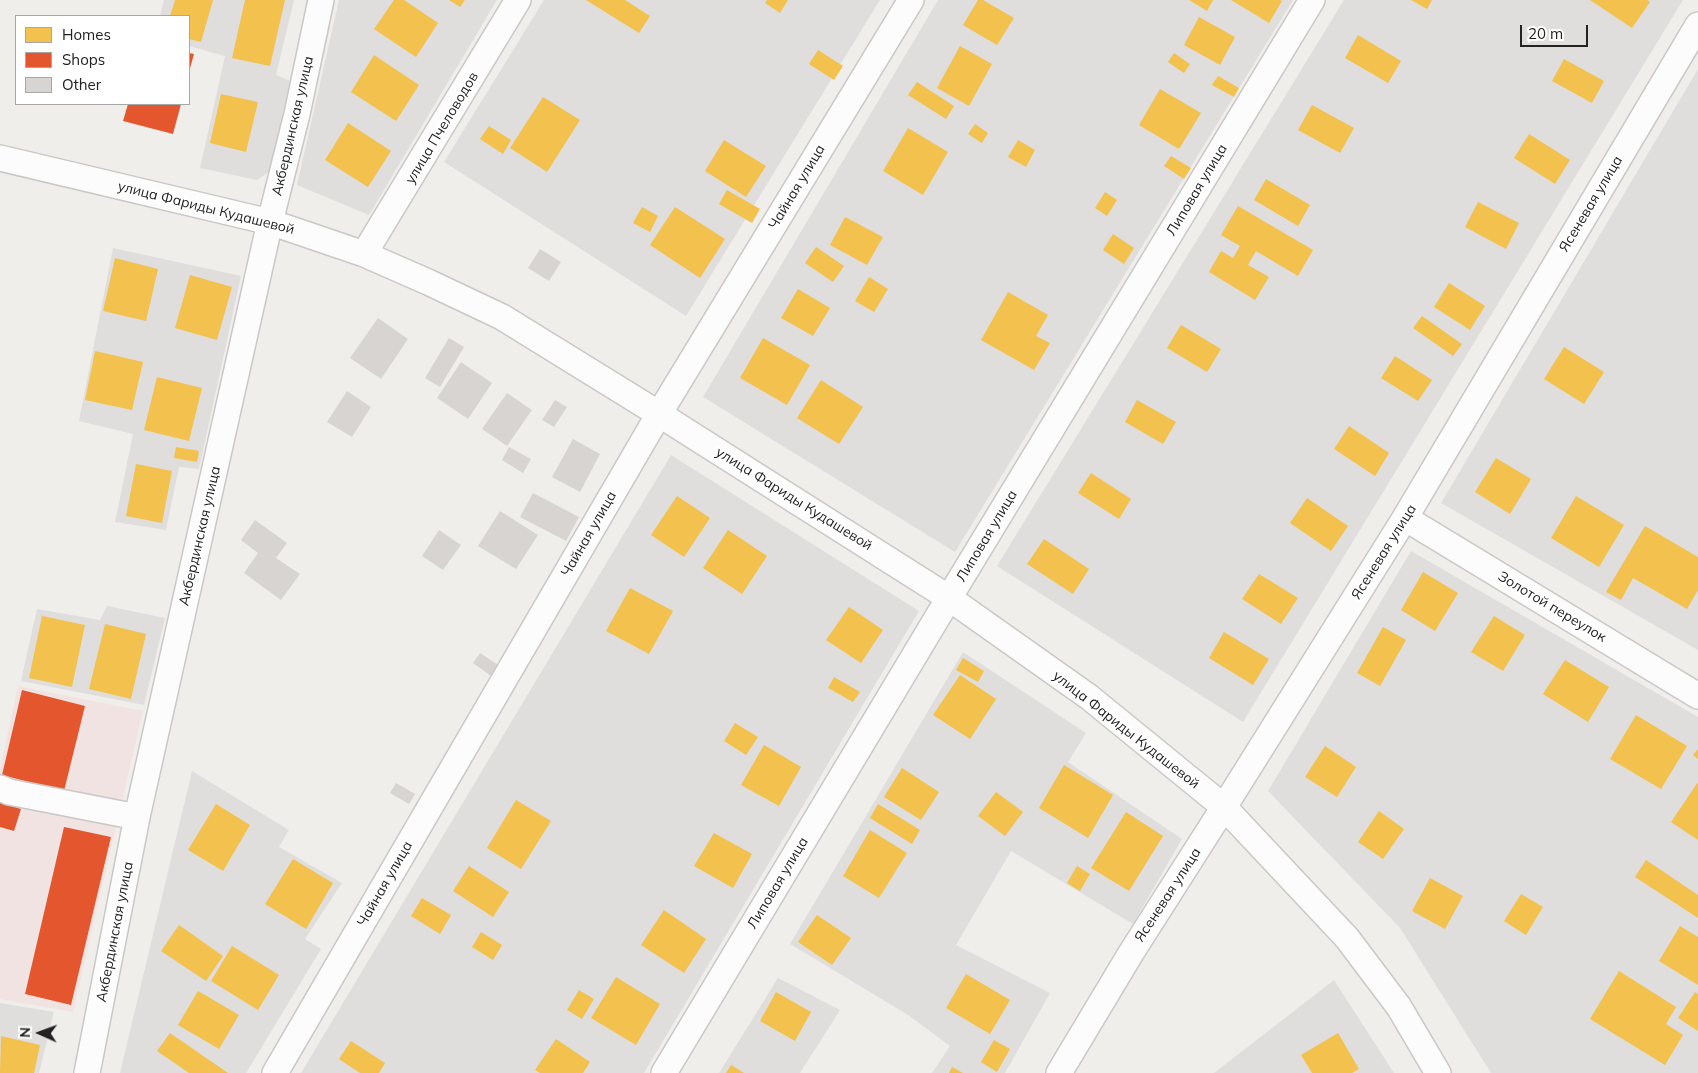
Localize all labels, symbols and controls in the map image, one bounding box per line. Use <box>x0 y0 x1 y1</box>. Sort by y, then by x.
legend <box>15 15 190 105</box>
scale bar <box>1523 15 1590 47</box>
text: 20 m <box>1528 24 1563 43</box>
text: Homes <box>62 25 111 44</box>
text: Shops <box>62 50 105 69</box>
street label: Акбердинская улица <box>269 55 317 197</box>
street label: улица Пчеловодов <box>402 69 482 187</box>
text: Other <box>62 75 101 94</box>
street label: Липовая улица <box>1163 141 1231 239</box>
street label: Чайная улица <box>765 142 829 232</box>
street label: Ясеневая улица <box>1556 153 1626 255</box>
street label: улица Фариды Кудашевой <box>116 178 296 238</box>
street label: улица Фариды Кудашевой <box>713 444 875 554</box>
street label: Акбердинская улица <box>176 465 224 607</box>
street label: Липовая улица <box>953 487 1021 585</box>
street label: Чайная улица <box>558 488 620 580</box>
street label: Ясеневая улица <box>1348 501 1420 603</box>
street label: Золотой переулок <box>1495 568 1609 646</box>
street label: улица Фариды Кудашевой <box>1049 668 1203 792</box>
street label: Липовая улица <box>744 834 812 932</box>
street label: Чайная улица <box>354 838 416 930</box>
street label: Ясеневая улица <box>1131 845 1205 945</box>
street label: Акбердинская улица <box>93 860 137 1004</box>
north arrow <box>15 1008 65 1058</box>
text: N <box>16 1027 34 1038</box>

